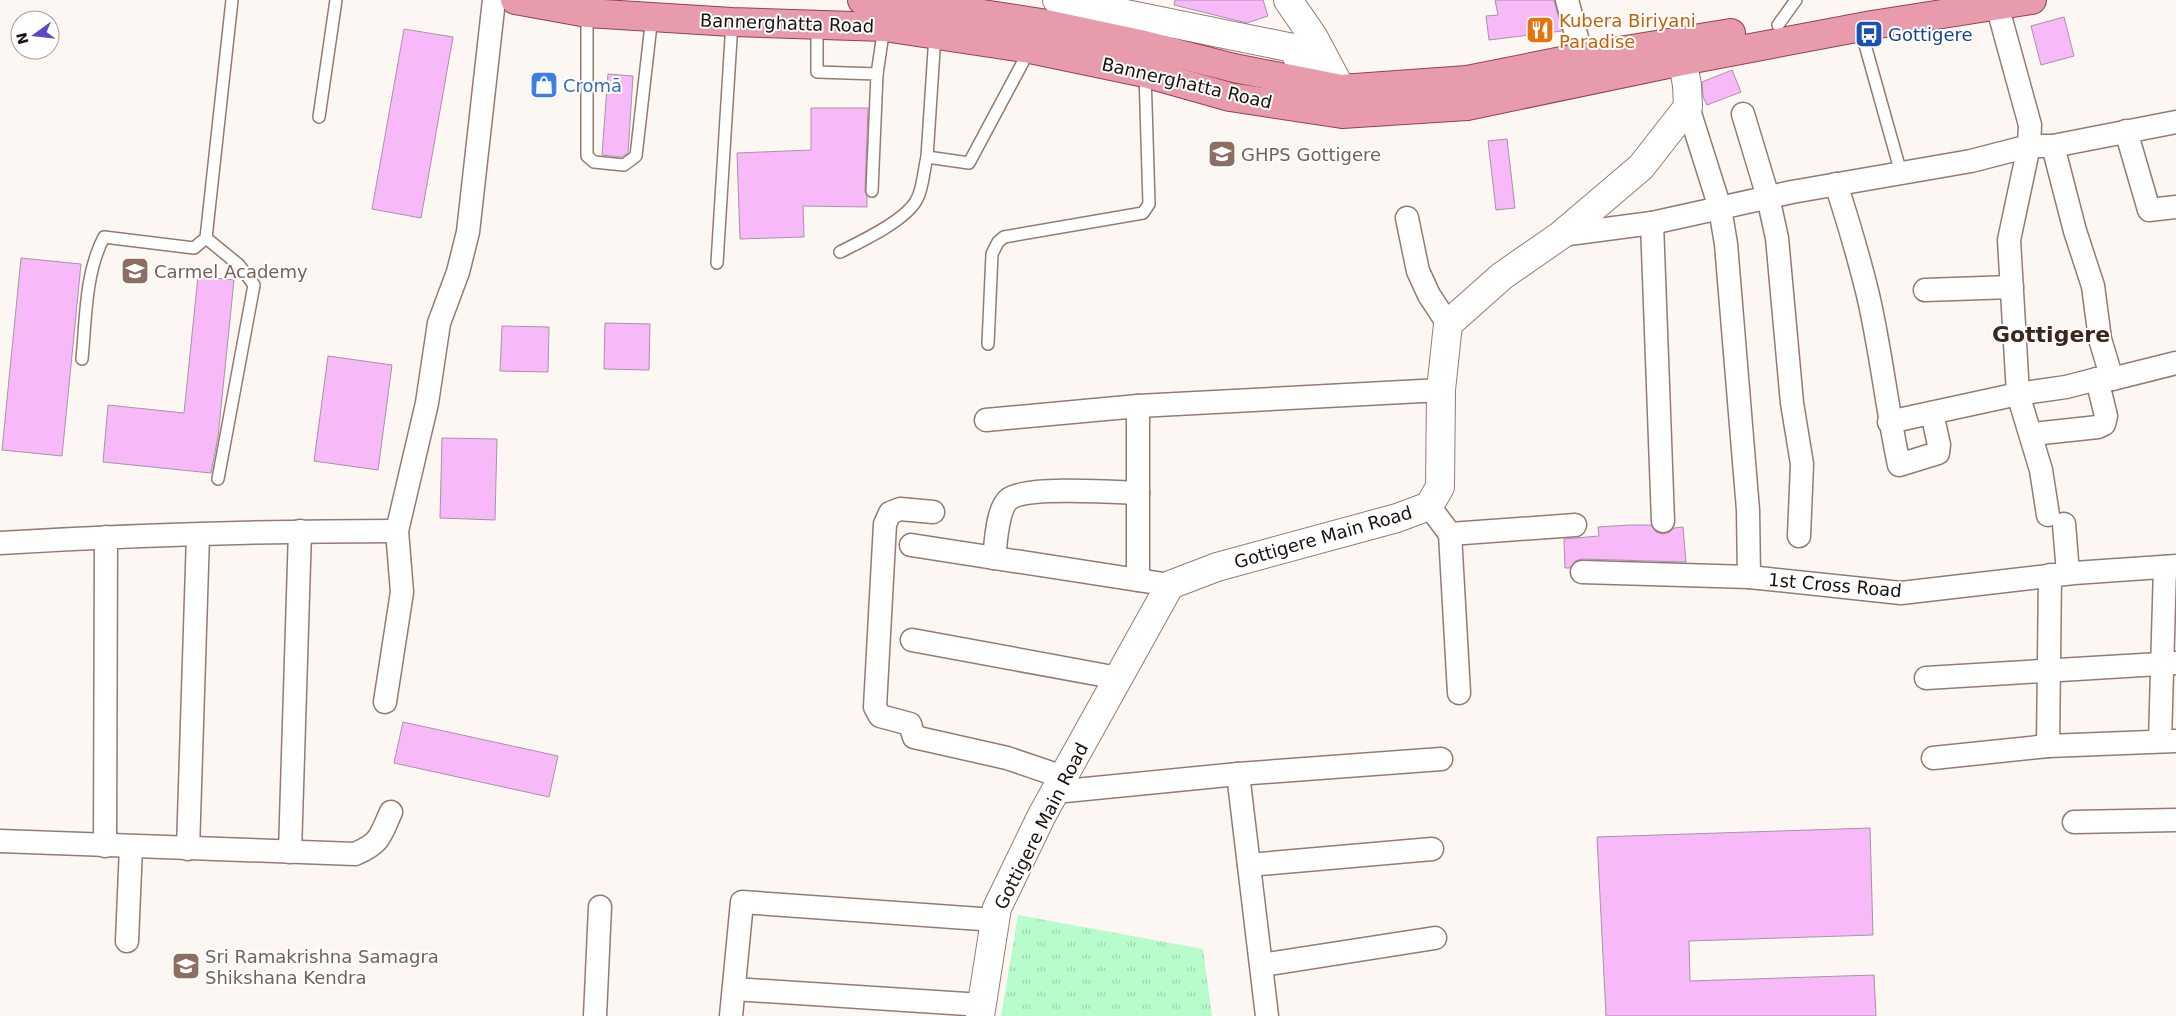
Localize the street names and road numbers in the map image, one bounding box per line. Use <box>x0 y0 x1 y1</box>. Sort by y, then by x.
street label: Bannerghatta Road <box>700 9 874 37</box>
street label: Bannerghatta Road <box>1100 53 1274 113</box>
street label: Gottigere Main Road <box>1232 502 1414 572</box>
street label: 1st Cross Road <box>1767 569 1903 601</box>
street label: Gottigere Main Road <box>990 739 1092 913</box>

